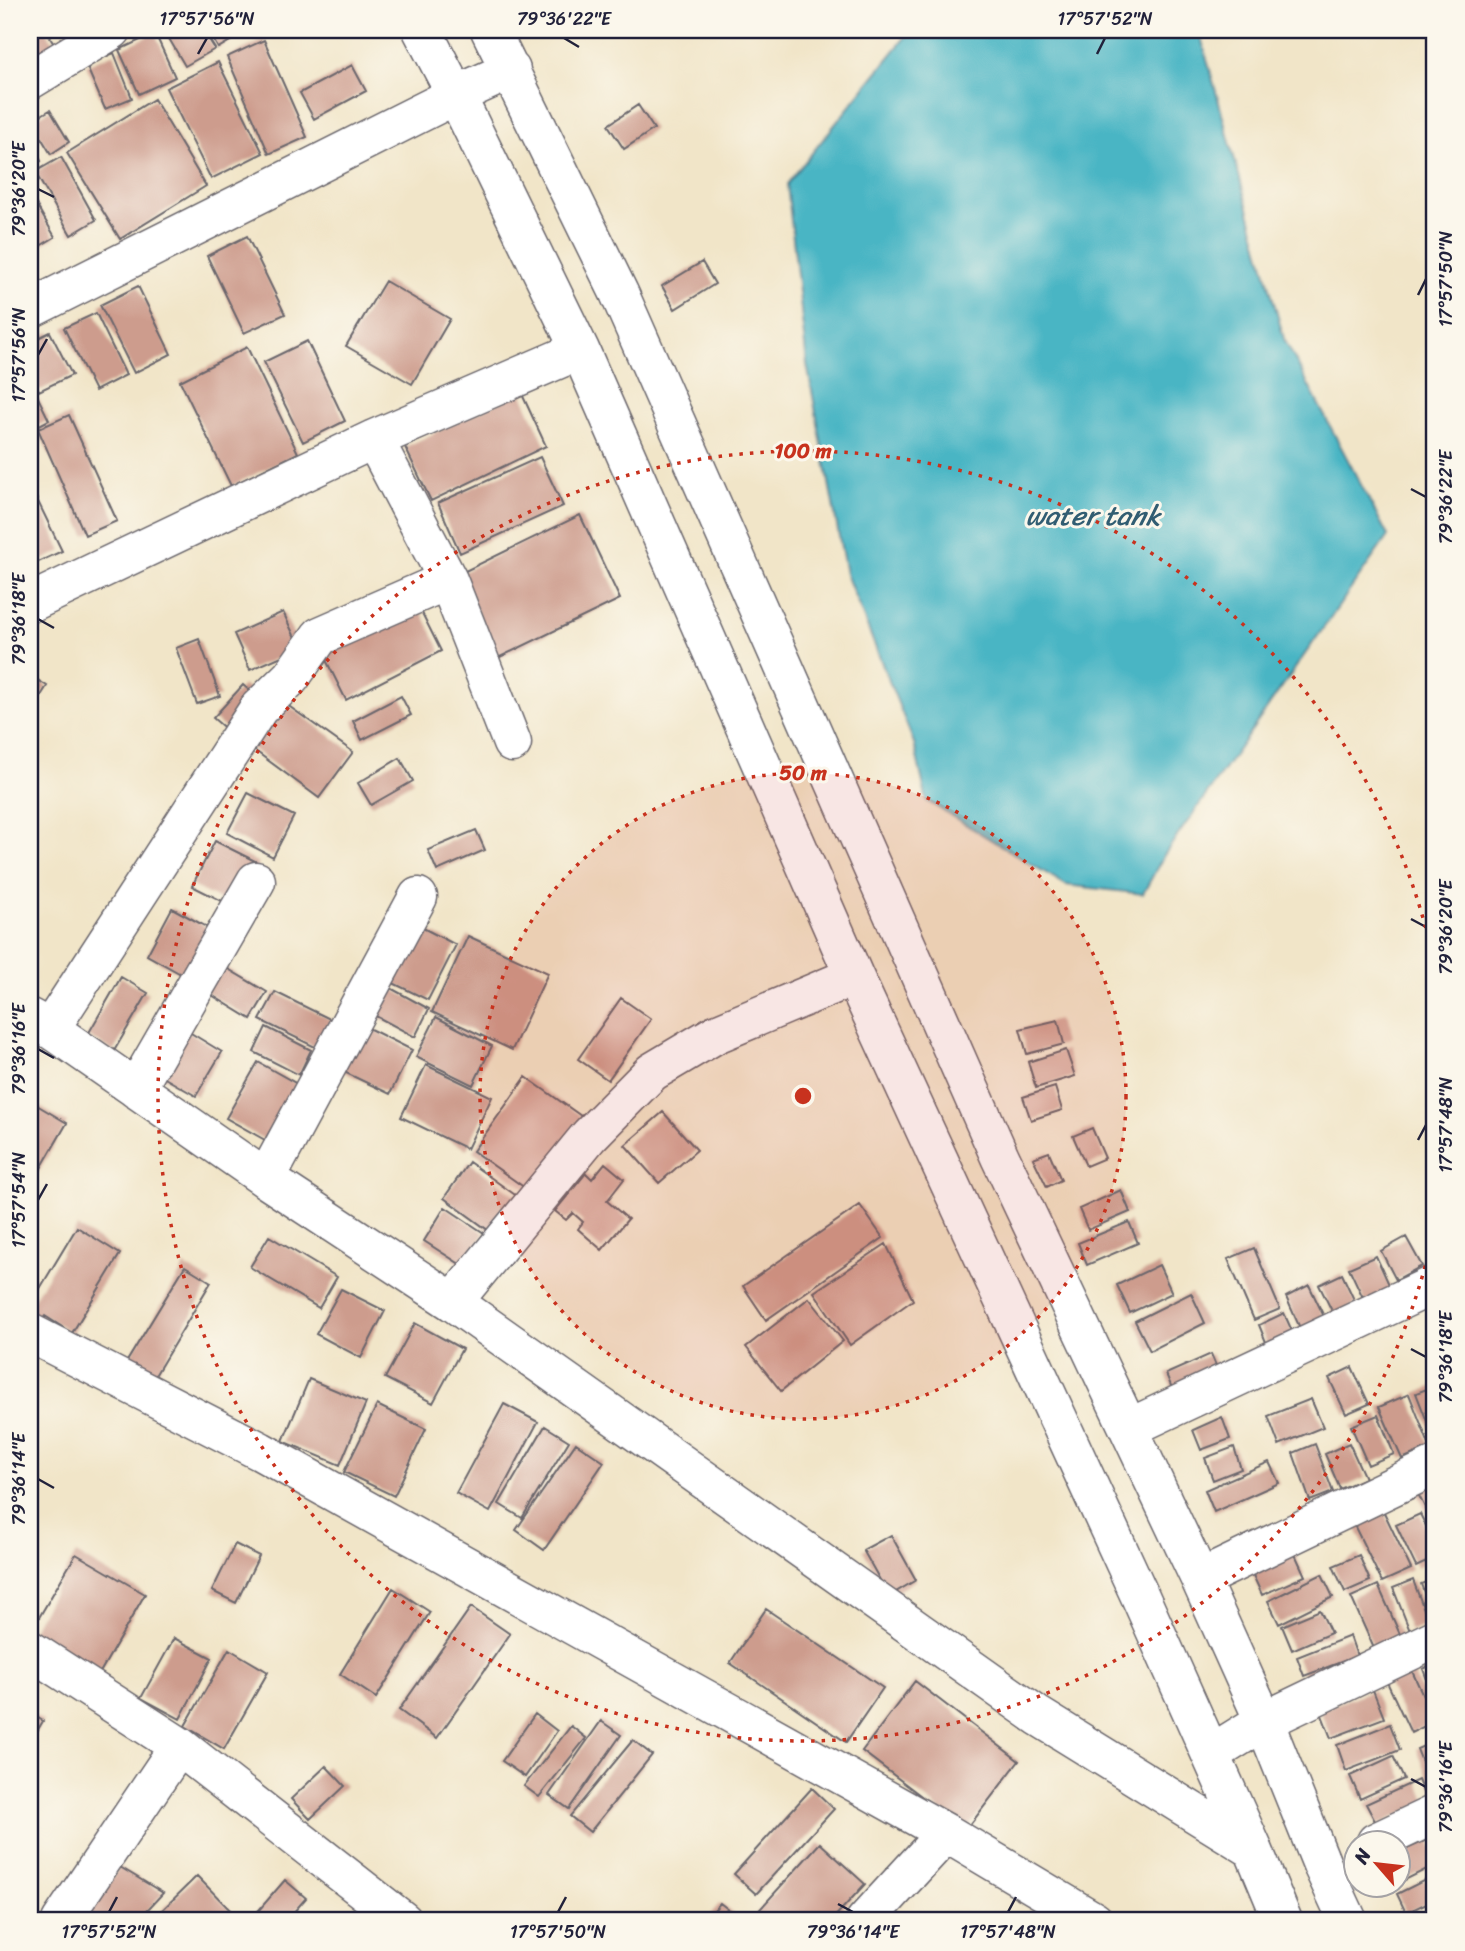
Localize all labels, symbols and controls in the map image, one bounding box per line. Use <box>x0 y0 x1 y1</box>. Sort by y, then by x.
text: 17°57'56"N <box>160 3 255 35</box>
text: 79°36'22"E <box>517 3 612 35</box>
text: 17°57'52"N <box>1057 3 1153 35</box>
text: 79°36'20"E <box>3 140 35 237</box>
text: 17°57'50"N <box>1430 230 1462 327</box>
text: 17°57'56"N <box>3 307 35 402</box>
text: 100 m <box>774 432 832 470</box>
text: 79°36'22"E <box>1430 449 1462 544</box>
water label: water tank <box>1025 491 1163 540</box>
text: 79°36'18"E <box>3 572 35 665</box>
text: 50 m <box>779 754 828 792</box>
text: 79°36'20"E <box>1430 878 1462 975</box>
text: 79°36'16"E <box>3 1002 35 1095</box>
text: 17°57'48"N <box>1430 1077 1462 1173</box>
centre of rings <box>791 1084 815 1108</box>
text: 17°57'54"N <box>3 1152 35 1248</box>
text: 79°36'18"E <box>1430 1310 1462 1403</box>
text: 79°36'14"E <box>3 1432 35 1525</box>
text: 79°36'16"E <box>1430 1740 1462 1833</box>
north arrow <box>1342 1828 1412 1898</box>
text: N <box>1344 1842 1380 1871</box>
text: 17°57'52"N <box>61 1916 157 1948</box>
text: 17°57'50"N <box>510 1916 607 1948</box>
text: 79°36'14"E <box>807 1916 900 1948</box>
text: 17°57'48"N <box>960 1916 1056 1948</box>

